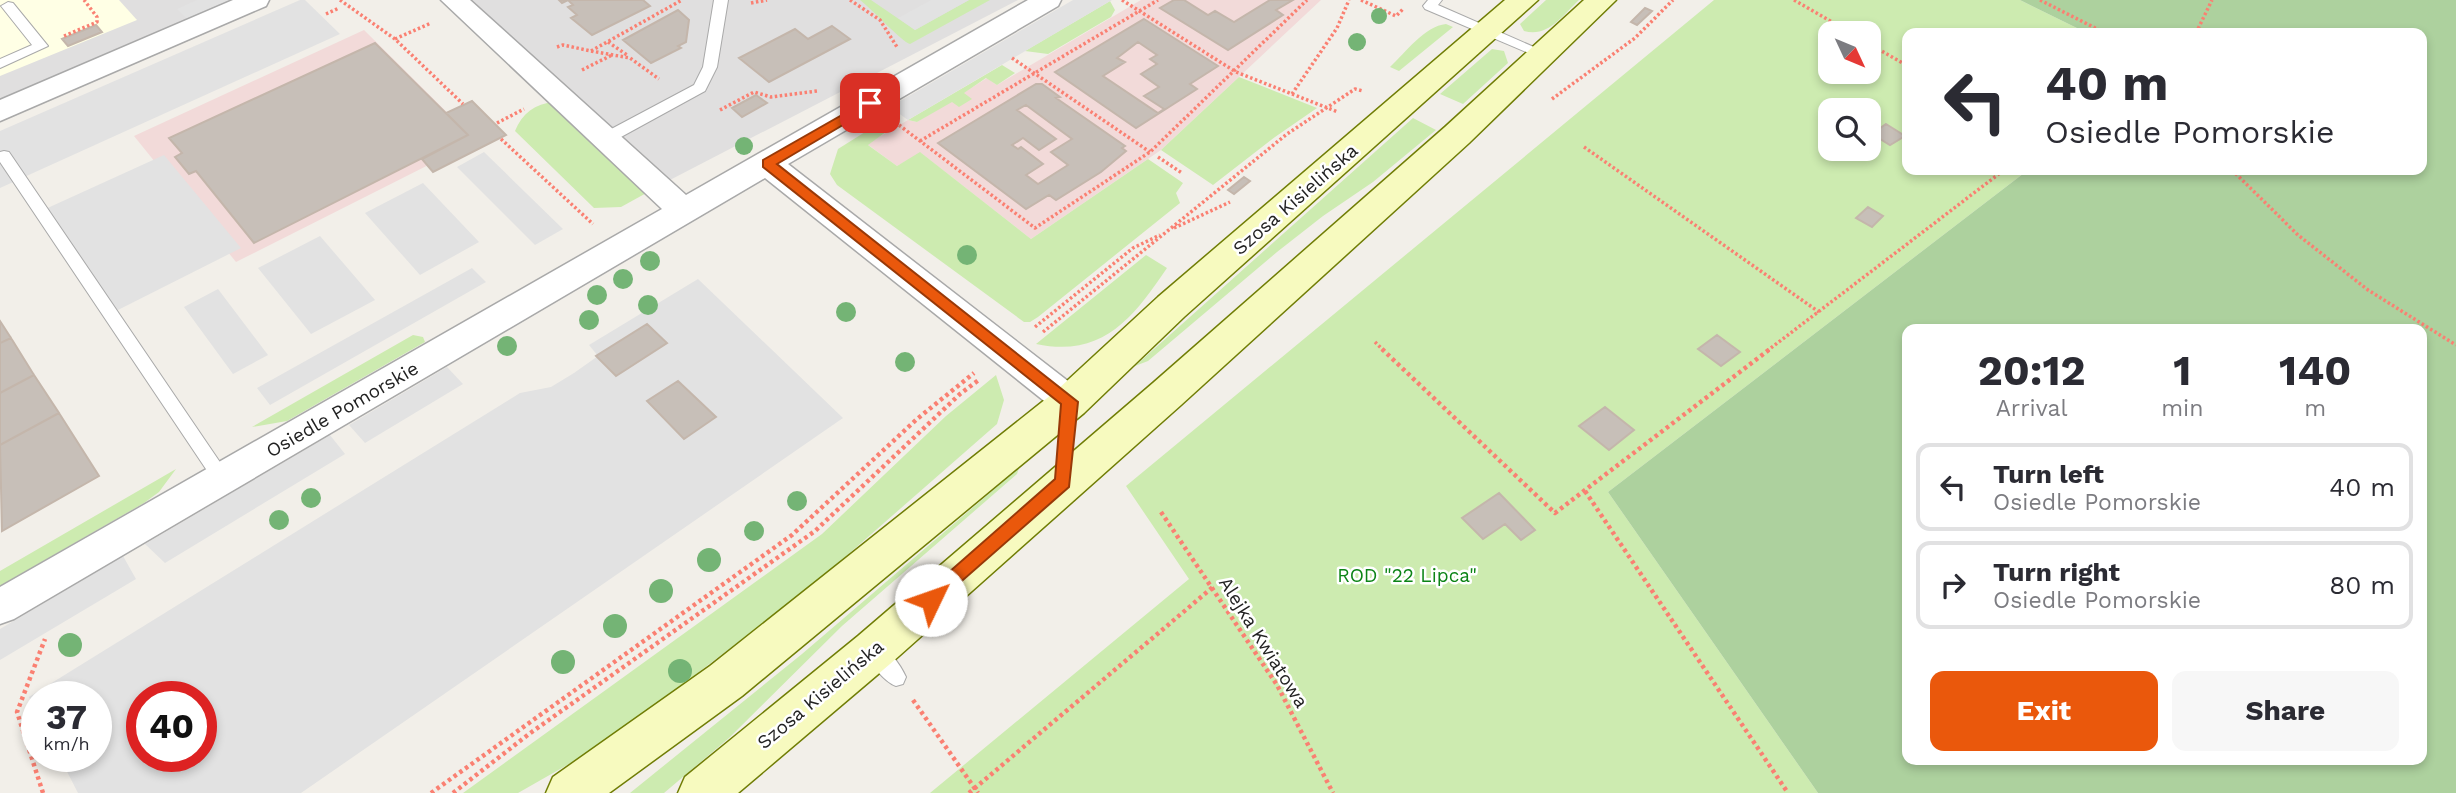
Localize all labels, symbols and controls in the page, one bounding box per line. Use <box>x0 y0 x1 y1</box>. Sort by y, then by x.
north arrow <box>1818 21 1881 84</box>
map controls <box>1818 21 1881 161</box>
text: 40 m <box>2045 54 2168 112</box>
icon: left <box>1930 56 2021 147</box>
pin <box>840 73 900 133</box>
icon: arrive <box>851 84 889 122</box>
button: search <box>1818 98 1881 161</box>
text: Osiedle Pomorskie <box>2045 113 2335 151</box>
street label: Szosa Kisielińska <box>1228 139 1363 260</box>
text: 20:12 <box>1978 346 2086 395</box>
text: 1 <box>2173 346 2191 395</box>
text: 140 <box>2279 346 2351 395</box>
street label: Osiedle Pomorskie <box>262 356 422 462</box>
text: Arrival <box>1996 395 2067 422</box>
text: min <box>2161 395 2203 422</box>
text: m <box>2304 395 2326 422</box>
text: Turn left <box>1993 459 2104 489</box>
icon: left <box>1934 468 1972 506</box>
text: 40 m <box>2329 472 2395 502</box>
text: Osiedle Pomorskie <box>1993 489 2201 516</box>
text: Turn right <box>1993 557 2120 587</box>
position arrow <box>894 563 968 637</box>
park label: ROD "22 Lipca" <box>1337 564 1477 587</box>
icon: right <box>1934 566 1972 604</box>
text: 80 m <box>2329 570 2395 600</box>
street label: Alejka Kwiatowa <box>1214 572 1313 712</box>
text: Osiedle Pomorskie <box>1993 587 2201 614</box>
street label: Szosa Kisielińska <box>752 635 888 754</box>
button: Exit <box>1930 671 2158 751</box>
button: Share <box>2172 671 2399 751</box>
speed limit sign: 40 <box>126 681 217 772</box>
text: 37 <box>46 696 87 738</box>
text: km/h <box>43 733 90 754</box>

